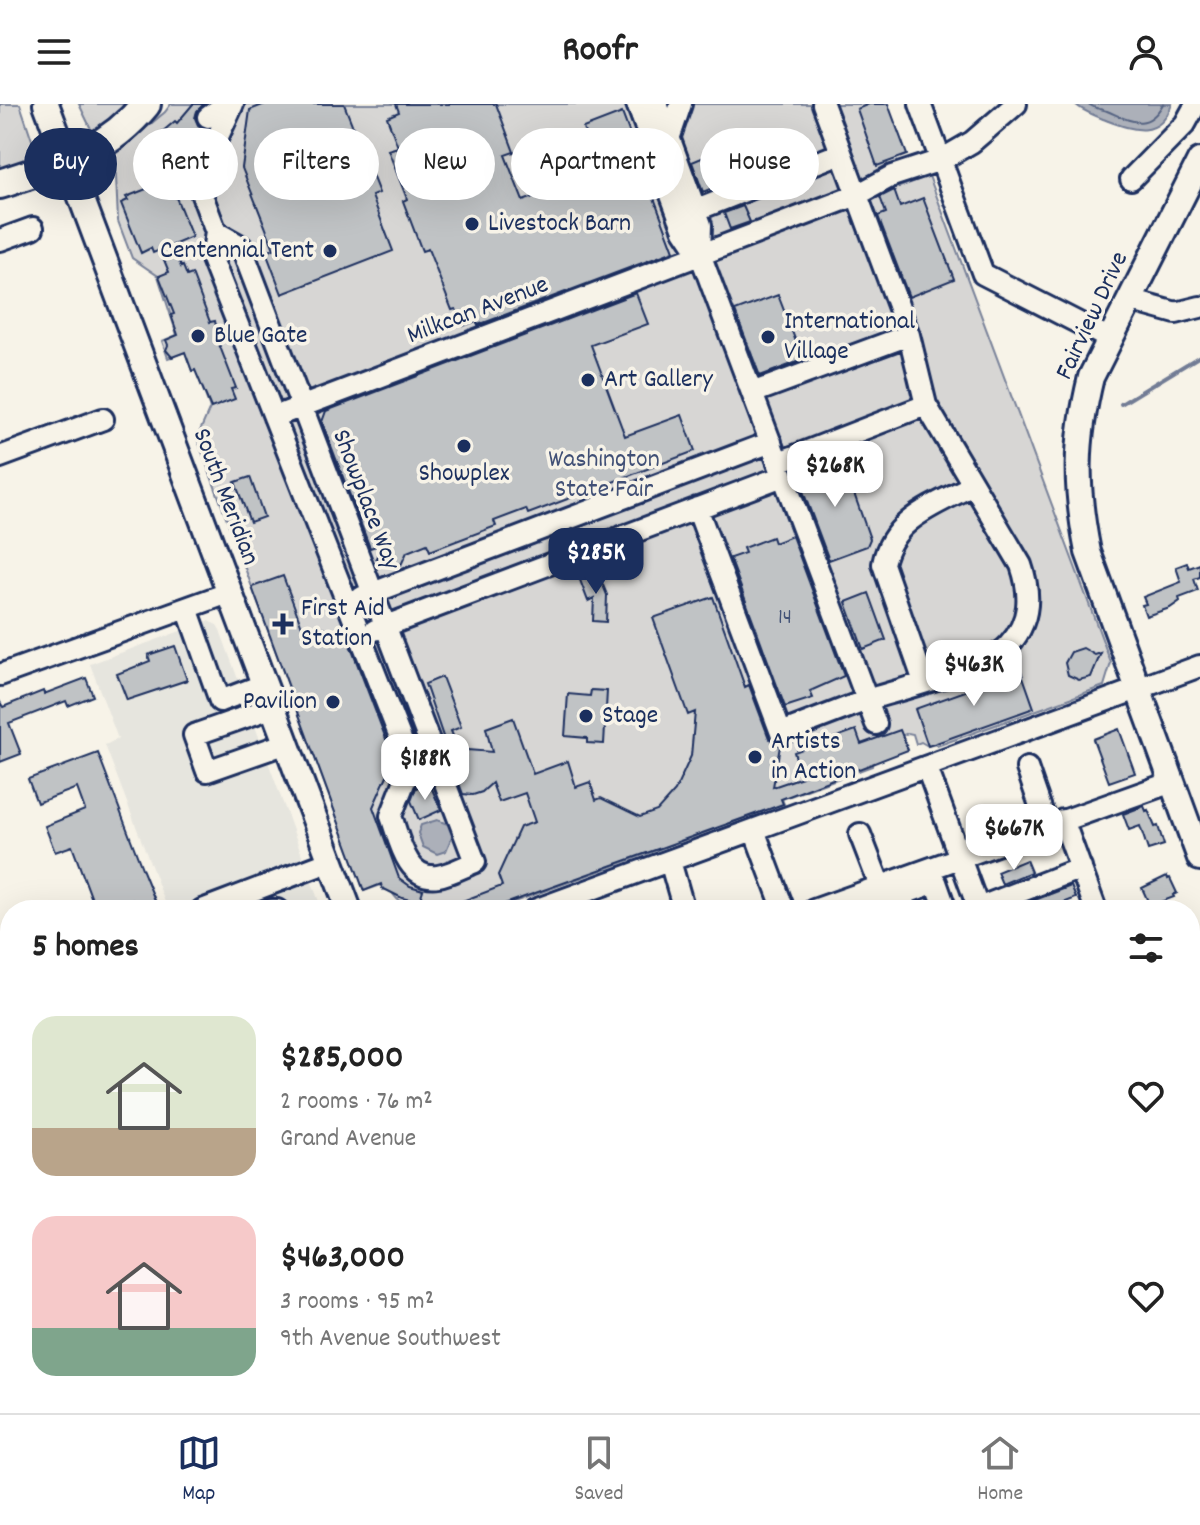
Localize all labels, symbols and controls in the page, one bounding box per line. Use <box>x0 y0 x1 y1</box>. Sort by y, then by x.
text: Roofr <box>562 26 638 78</box>
icon: menu <box>32 30 76 74</box>
icon: person <box>1124 30 1168 74</box>
chip: Buy <box>24 128 117 200</box>
chip: Rent <box>133 128 238 200</box>
chip: Filters <box>254 128 379 200</box>
chip: New <box>395 128 495 200</box>
chip: Apartment <box>511 128 684 200</box>
chip: House <box>700 128 819 200</box>
place label: Livestock Barn <box>488 206 631 243</box>
marker: Livestock Barn <box>463 215 481 233</box>
place label: Centennial Tent <box>160 233 314 270</box>
marker: Centennial Tent <box>321 242 339 260</box>
street label: Fairview Drive <box>1047 246 1139 386</box>
street label: Milkcan Avenue <box>402 267 554 355</box>
place label: International Village <box>784 304 915 371</box>
place label: Blue Gate <box>214 318 307 355</box>
marker: Blue Gate <box>189 327 207 345</box>
marker: International Village <box>759 328 777 346</box>
place label: Art Gallery <box>604 362 713 399</box>
marker: Art Gallery <box>579 371 597 389</box>
street label: South Meridian <box>182 423 268 571</box>
street label: Showplace Way <box>321 424 409 576</box>
marker: Showplex <box>455 437 473 455</box>
pin: $268K <box>779 441 891 509</box>
park label: Washington State Fair <box>548 442 660 509</box>
text: $268K <box>805 448 865 485</box>
place label: Showplex <box>419 456 510 493</box>
pin: $285K <box>540 528 652 596</box>
text: $285K <box>566 535 626 572</box>
place label: First Aid Station <box>301 591 385 658</box>
house number: 14 <box>778 603 792 634</box>
marker: First Aid Station <box>272 613 294 635</box>
pin: $463K <box>918 640 1030 708</box>
text: $463K <box>944 647 1004 684</box>
place label: Pavilion <box>243 684 317 721</box>
marker: Pavilion <box>324 693 342 711</box>
place label: Stage <box>602 698 658 735</box>
marker: Stage <box>577 707 595 725</box>
place label: Artists in Action <box>771 724 856 791</box>
pin: $188K <box>369 734 481 802</box>
text: $188K <box>399 741 451 778</box>
marker: Artists in Action <box>746 748 764 766</box>
pin: $667K <box>958 804 1070 872</box>
text: $667K <box>984 811 1044 848</box>
text: 5 homes <box>32 924 139 973</box>
icon: filters <box>1124 926 1168 970</box>
text: $285,000 <box>280 1035 404 1084</box>
icon: home <box>96 1048 192 1144</box>
icon: heart <box>1124 1074 1168 1118</box>
text: 2 rooms · 76 m² <box>280 1084 433 1121</box>
text: Grand Avenue <box>280 1121 416 1158</box>
text: $463,000 <box>280 1235 405 1284</box>
icon: home <box>96 1248 192 1344</box>
icon: heart <box>1124 1274 1168 1318</box>
text: 3 rooms · 95 m² <box>280 1284 434 1321</box>
text: 9th Avenue Southwest <box>280 1321 501 1358</box>
tab: Map <box>177 1431 221 1510</box>
tab: Saved <box>574 1431 624 1510</box>
tab: Home <box>977 1431 1023 1510</box>

